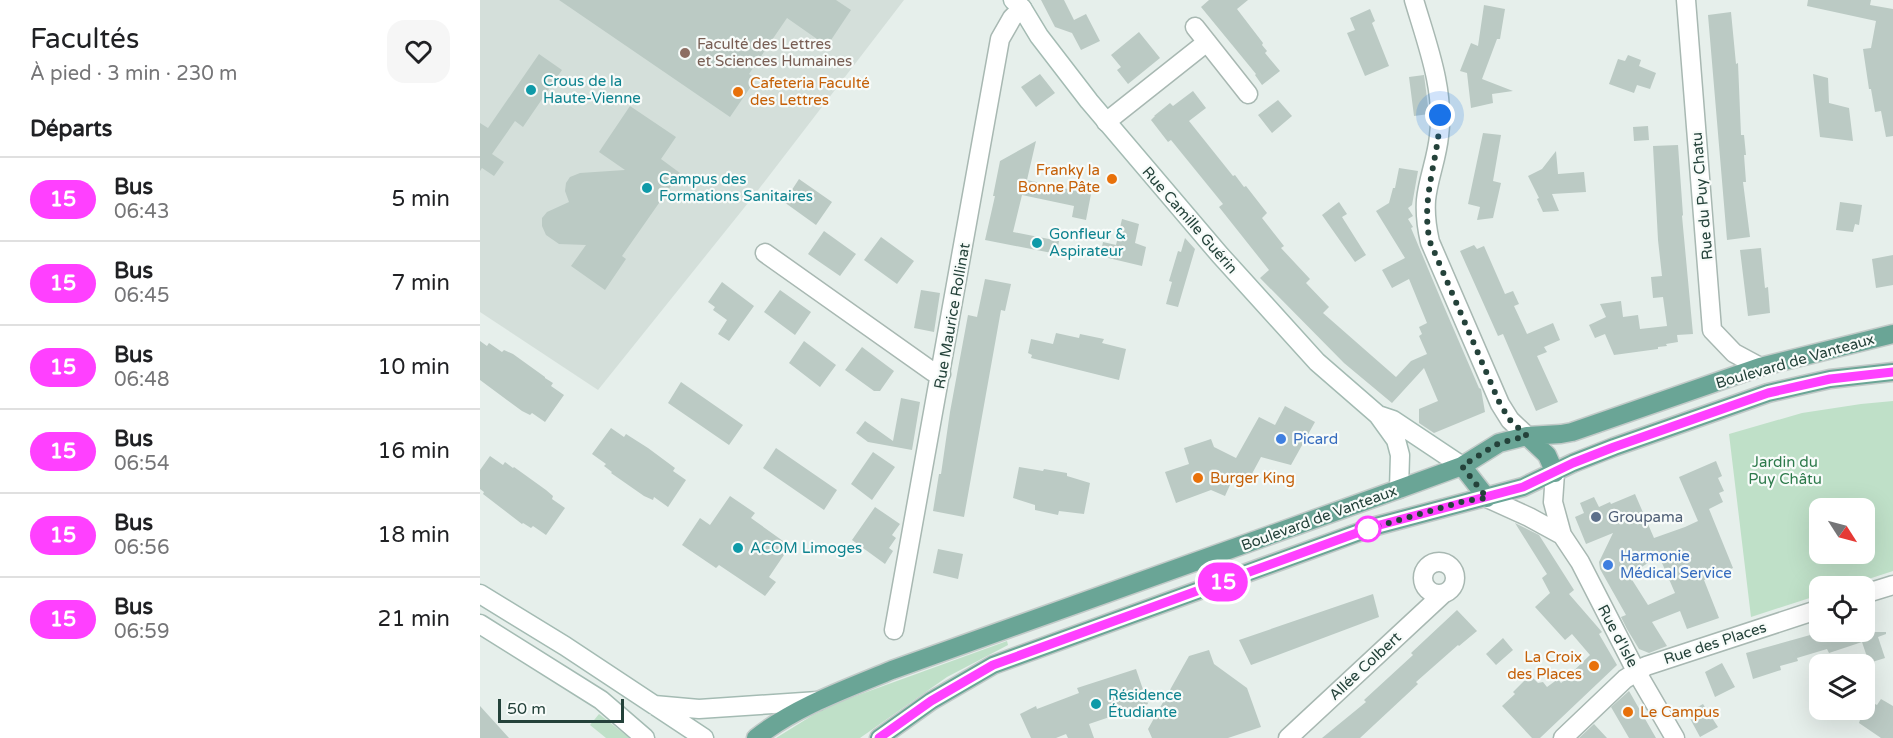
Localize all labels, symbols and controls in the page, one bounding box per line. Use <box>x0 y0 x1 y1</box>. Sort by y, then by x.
button: heart <box>387 20 450 83</box>
text: Facultés <box>30 22 139 56</box>
place label: Faculté des Lettres et Sciences Humaines <box>697 35 852 70</box>
marker: Faculté des Lettres et Sciences Humaines <box>678 46 692 60</box>
text: À pied · 3 min · 230 m <box>30 62 237 86</box>
place label: Crous de la Haute-Vienne <box>543 72 641 107</box>
place label: Cafeteria Faculté des Lettres <box>750 74 870 109</box>
marker: Crous de la Haute-Vienne <box>524 83 538 97</box>
marker: Cafeteria Faculté des Lettres <box>731 85 745 99</box>
your location <box>1425 100 1455 130</box>
text: Départs <box>30 116 112 142</box>
street label: Rue du Puy Chatu <box>1687 131 1717 261</box>
place label: Franky la Bonne Pâte <box>1018 161 1100 196</box>
street label: Rue Camille Guérin <box>1139 163 1241 277</box>
place label: Campus des Formations Sanitaires <box>659 170 813 205</box>
marker: Franky la Bonne Pâte <box>1105 172 1119 186</box>
text: Bus <box>114 174 153 200</box>
marker: Campus des Formations Sanitaires <box>640 181 654 195</box>
text: 5 min <box>391 186 450 212</box>
text: 15 <box>50 187 76 212</box>
text: 06:43 <box>114 200 169 224</box>
place label: Gonfleur & Aspirateur <box>1049 225 1126 260</box>
marker: Gonfleur & Aspirateur <box>1030 236 1044 250</box>
street label: Rue Maurice Rollinat <box>930 241 974 391</box>
text: Bus <box>114 258 153 284</box>
text: 7 min <box>391 270 450 296</box>
text: 15 <box>50 271 76 296</box>
text: 06:45 <box>114 284 169 308</box>
street label: Boulevard de Vanteaux <box>1714 330 1876 392</box>
text: Bus <box>114 342 153 368</box>
text: 10 min <box>378 354 450 380</box>
text: 15 <box>50 355 76 380</box>
text: 06:48 <box>114 368 169 392</box>
text: Bus <box>114 426 153 452</box>
place label: Picard <box>1293 430 1338 448</box>
marker: Picard <box>1274 432 1288 446</box>
text: 16 min <box>378 438 450 464</box>
text: 15 <box>50 439 76 464</box>
text: 06:54 <box>114 452 169 476</box>
park label: Jardin du Puy Châtu <box>1748 453 1822 488</box>
place label: Burger King <box>1210 469 1295 487</box>
marker: Burger King <box>1191 471 1205 485</box>
street label: Boulevard de Vanteaux <box>1239 481 1399 555</box>
north arrow <box>1809 498 1875 564</box>
map controls <box>1809 498 1875 720</box>
place label: Groupama <box>1608 508 1683 526</box>
text: Bus <box>114 510 153 536</box>
marker: Groupama <box>1589 510 1603 524</box>
unlabelled marker <box>1355 516 1381 542</box>
text: 18 min <box>378 522 450 548</box>
text: 15 <box>50 523 76 548</box>
text: 06:56 <box>114 536 169 560</box>
place label: ACOM Limoges <box>750 539 862 557</box>
marker: ACOM Limoges <box>731 541 745 555</box>
place label: Harmonie Médical Service <box>1620 547 1732 582</box>
marker: Harmonie Médical Service <box>1601 558 1615 572</box>
line badge: 15 <box>1196 562 1250 602</box>
text: 15 <box>1210 570 1236 595</box>
button: locate <box>1809 576 1875 642</box>
text: Bus <box>114 594 153 620</box>
street label: Rue d'Isle <box>1594 602 1642 670</box>
text: 21 min <box>378 606 450 632</box>
text: 15 <box>50 607 76 632</box>
street label: Rue des Places <box>1661 618 1769 668</box>
text: 06:59 <box>114 620 169 644</box>
street label: Allée Colbert <box>1325 628 1405 704</box>
place label: La Croix des Places <box>1507 648 1582 683</box>
button: layers <box>1809 654 1875 720</box>
marker: La Croix des Places <box>1587 659 1601 673</box>
place label: Résidence Étudiante <box>1108 686 1182 721</box>
scale bar <box>498 696 624 724</box>
marker: Résidence Étudiante <box>1089 697 1103 711</box>
text: 50 m <box>507 699 546 719</box>
place label: Le Campus <box>1640 703 1719 721</box>
marker: Le Campus <box>1621 705 1635 719</box>

